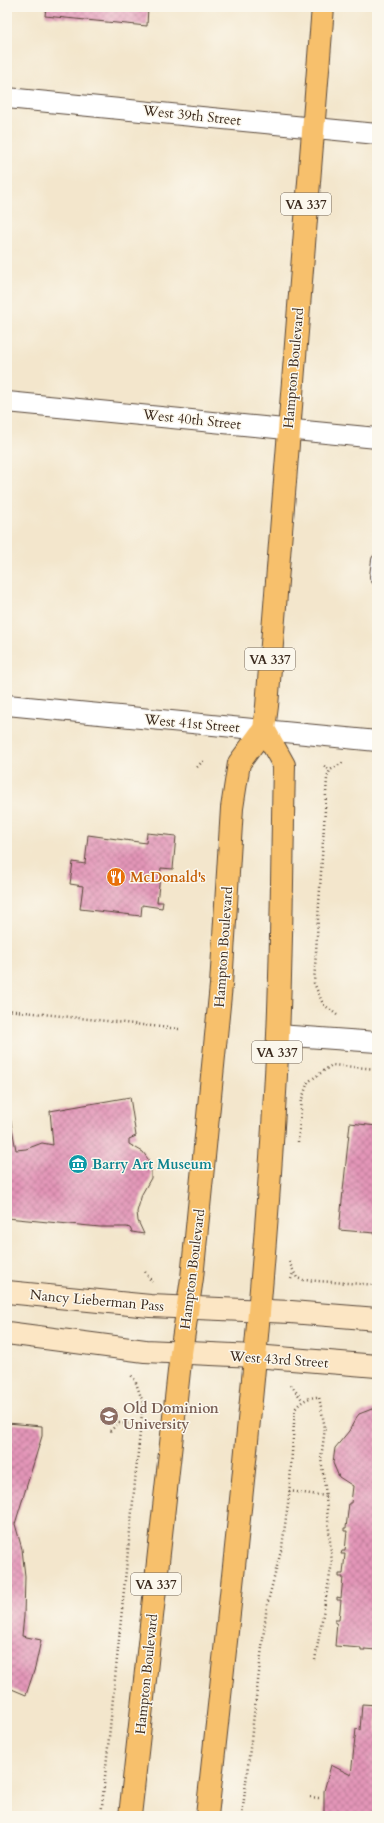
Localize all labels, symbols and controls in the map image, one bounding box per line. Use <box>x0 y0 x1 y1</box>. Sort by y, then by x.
street label: West 39th Street <box>141 101 243 130</box>
road number: VA 337 <box>281 193 331 215</box>
street label: Hampton Boulevard <box>279 306 308 429</box>
street label: West 40th Street <box>141 405 243 434</box>
road number: VA 337 <box>245 648 295 670</box>
street label: West 41st Street <box>143 710 241 737</box>
restaurant icon: McDonald's <box>105 866 127 888</box>
place label: McDonald's <box>130 868 206 887</box>
street label: Hampton Boulevard <box>210 885 237 1008</box>
road number: VA 337 <box>252 1041 302 1063</box>
museum icon: Barry Art Museum <box>67 1153 89 1175</box>
place label: Barry Art Museum <box>92 1155 212 1174</box>
street label: Hampton Boulevard <box>176 1207 209 1330</box>
street label: Nancy Lieberman Pass <box>29 1285 165 1316</box>
street label: West 43rd Street <box>228 1346 330 1372</box>
place label: Old Dominion University <box>123 1399 219 1434</box>
school or university icon: Old Dominion University <box>98 1405 120 1427</box>
road number: VA 337 <box>131 1573 181 1595</box>
street label: Hampton Boulevard <box>131 1612 162 1735</box>

